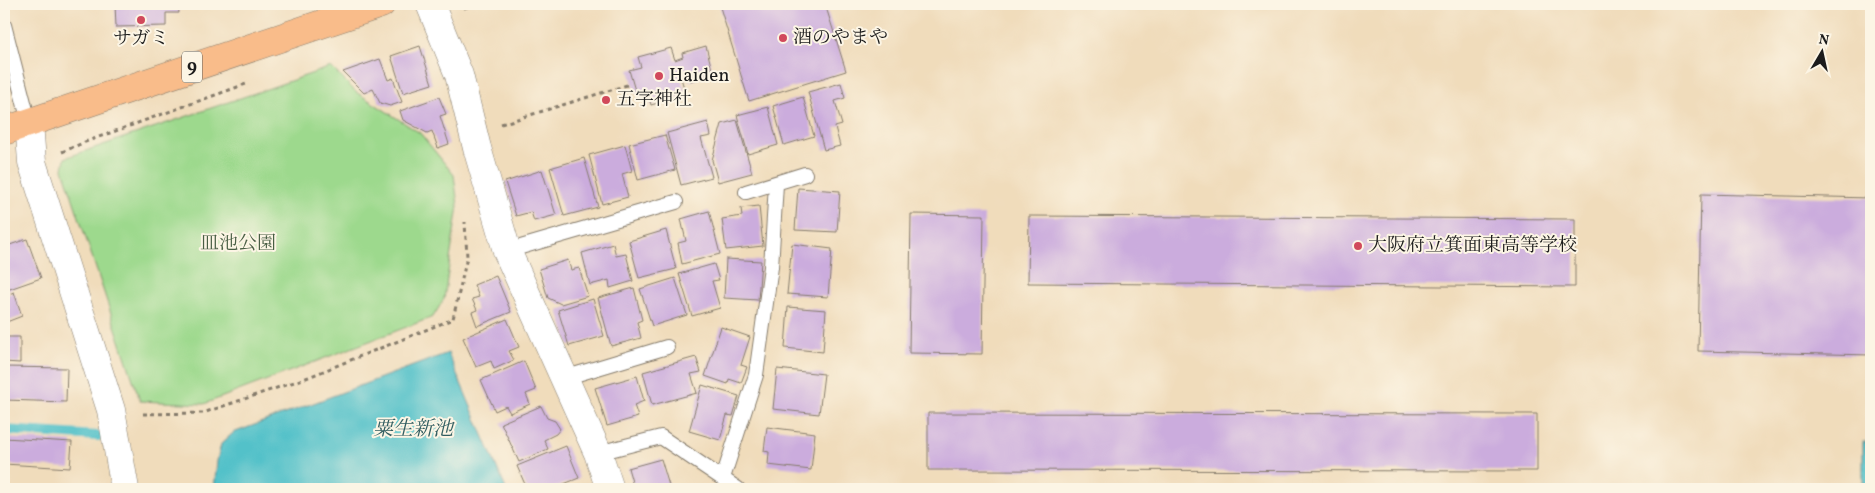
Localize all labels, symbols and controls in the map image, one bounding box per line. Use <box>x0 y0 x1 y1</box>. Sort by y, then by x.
marker: サガミ <box>135 14 147 26</box>
place label: 酒のやまや <box>793 25 888 51</box>
place label: サガミ <box>113 26 169 52</box>
north arrow <box>1798 28 1848 78</box>
text: N <box>1817 30 1830 51</box>
marker: 酒のやまや <box>777 32 789 44</box>
road number: 9 <box>182 52 202 82</box>
place label: Haiden <box>669 63 730 89</box>
marker: Haiden <box>653 70 665 82</box>
place label: 五字神社 <box>616 87 692 113</box>
marker: 五字神社 <box>600 94 612 106</box>
park label: 皿池公園 <box>200 231 276 257</box>
place label: 大阪府立箕面東高等学校 <box>1368 233 1577 259</box>
marker: 大阪府立箕面東高等学校 <box>1352 240 1364 252</box>
water label: 粟生新池 <box>373 416 455 444</box>

